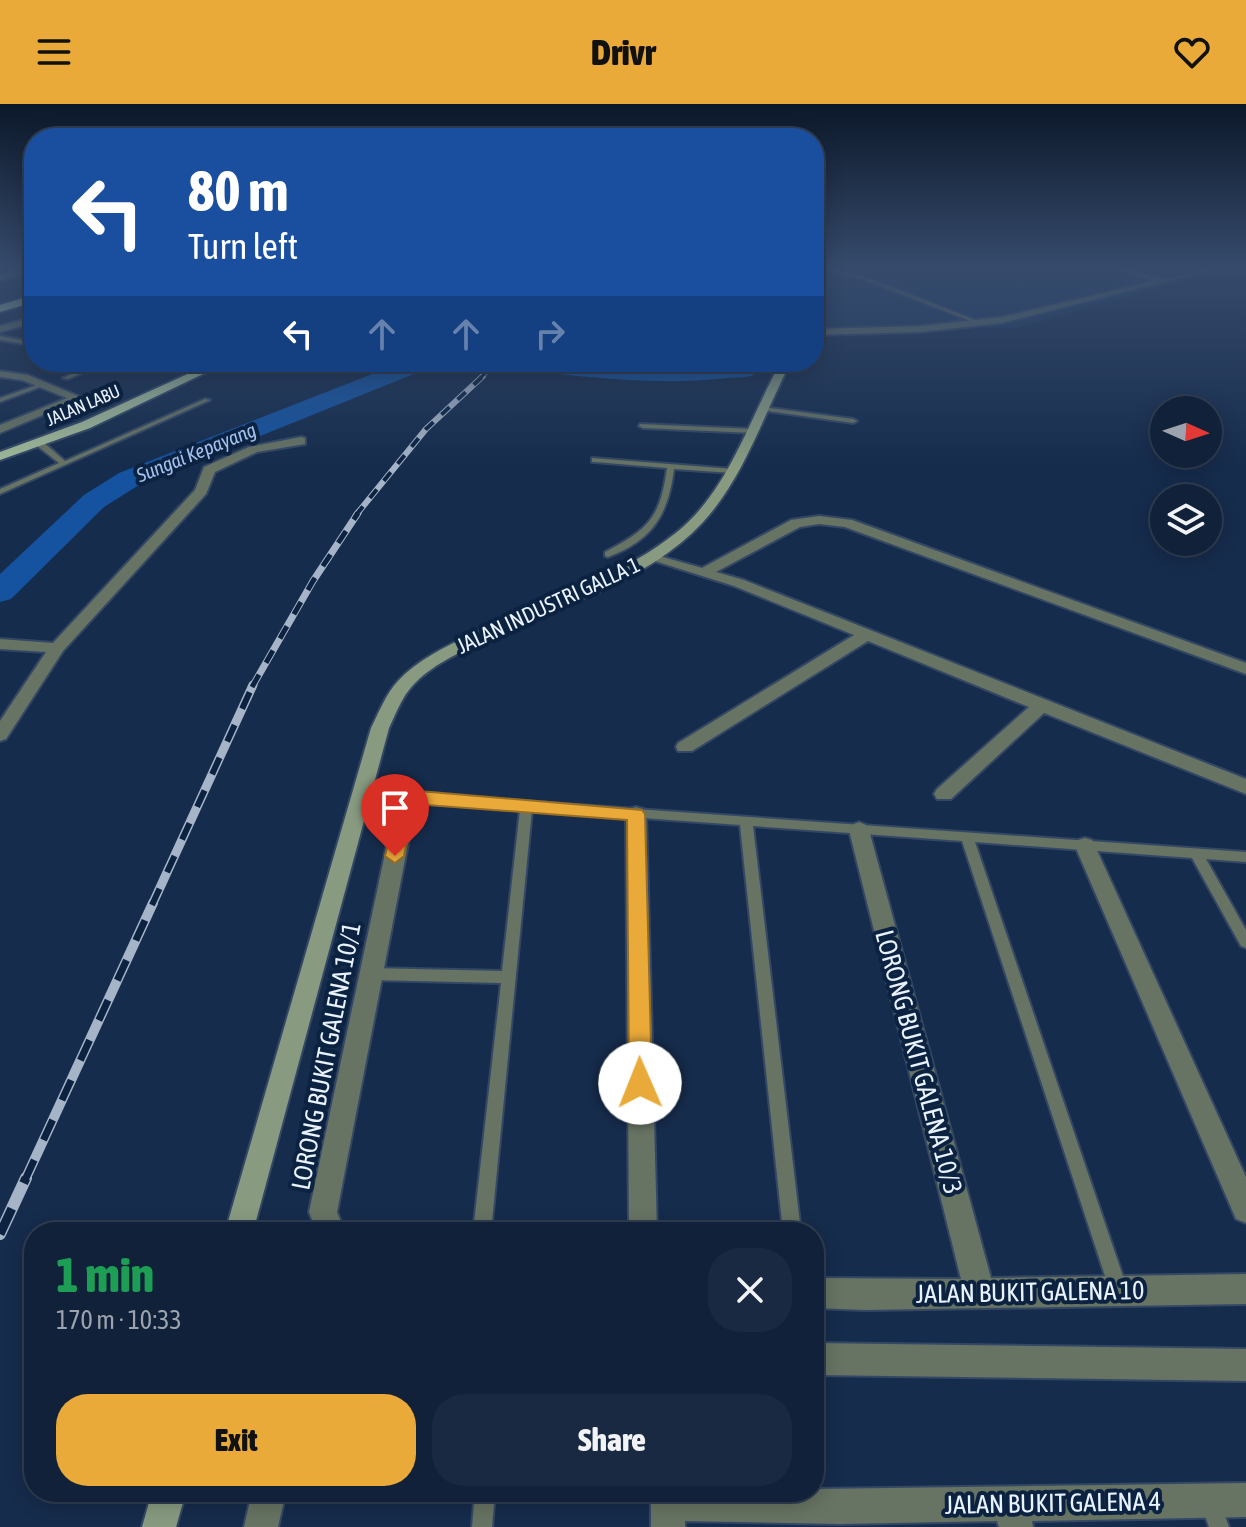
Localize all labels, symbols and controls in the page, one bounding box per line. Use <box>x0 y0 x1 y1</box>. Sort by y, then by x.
icon: menu <box>32 30 76 74</box>
icon: heart <box>1170 30 1214 74</box>
text: Drivr <box>591 31 655 73</box>
text: 80 m <box>188 159 289 223</box>
icon: left <box>56 160 160 264</box>
text: Turn left <box>188 225 298 267</box>
icon: left <box>276 312 320 356</box>
icon: ahead <box>360 312 404 356</box>
icon: ahead <box>444 312 488 356</box>
icon: right <box>528 312 572 356</box>
street label: JALAN LABU <box>43 380 123 430</box>
north arrow <box>1150 396 1222 468</box>
map controls <box>1150 396 1222 556</box>
water label: Sungai Kepayang <box>132 418 259 487</box>
button: layers <box>1150 484 1222 556</box>
street label: JALAN INDUSTRI GALLA 1 <box>452 551 644 659</box>
pin <box>361 774 429 856</box>
icon: arrive <box>373 786 417 830</box>
street label: LORONG BUKIT GALENA 10/1 <box>285 920 367 1192</box>
street label: LORONG BUKIT GALENA 10/3 <box>869 927 969 1197</box>
position arrow <box>598 1041 682 1125</box>
text: 1 min <box>56 1247 154 1302</box>
button: close <box>708 1248 792 1332</box>
street label: JALAN BUKIT GALENA 10 <box>915 1275 1145 1309</box>
text: 170 m · 10:33 <box>56 1305 182 1335</box>
button: Exit <box>56 1394 416 1486</box>
button: Share <box>432 1394 792 1486</box>
street label: JALAN BUKIT GALENA 4 <box>945 1486 1161 1520</box>

